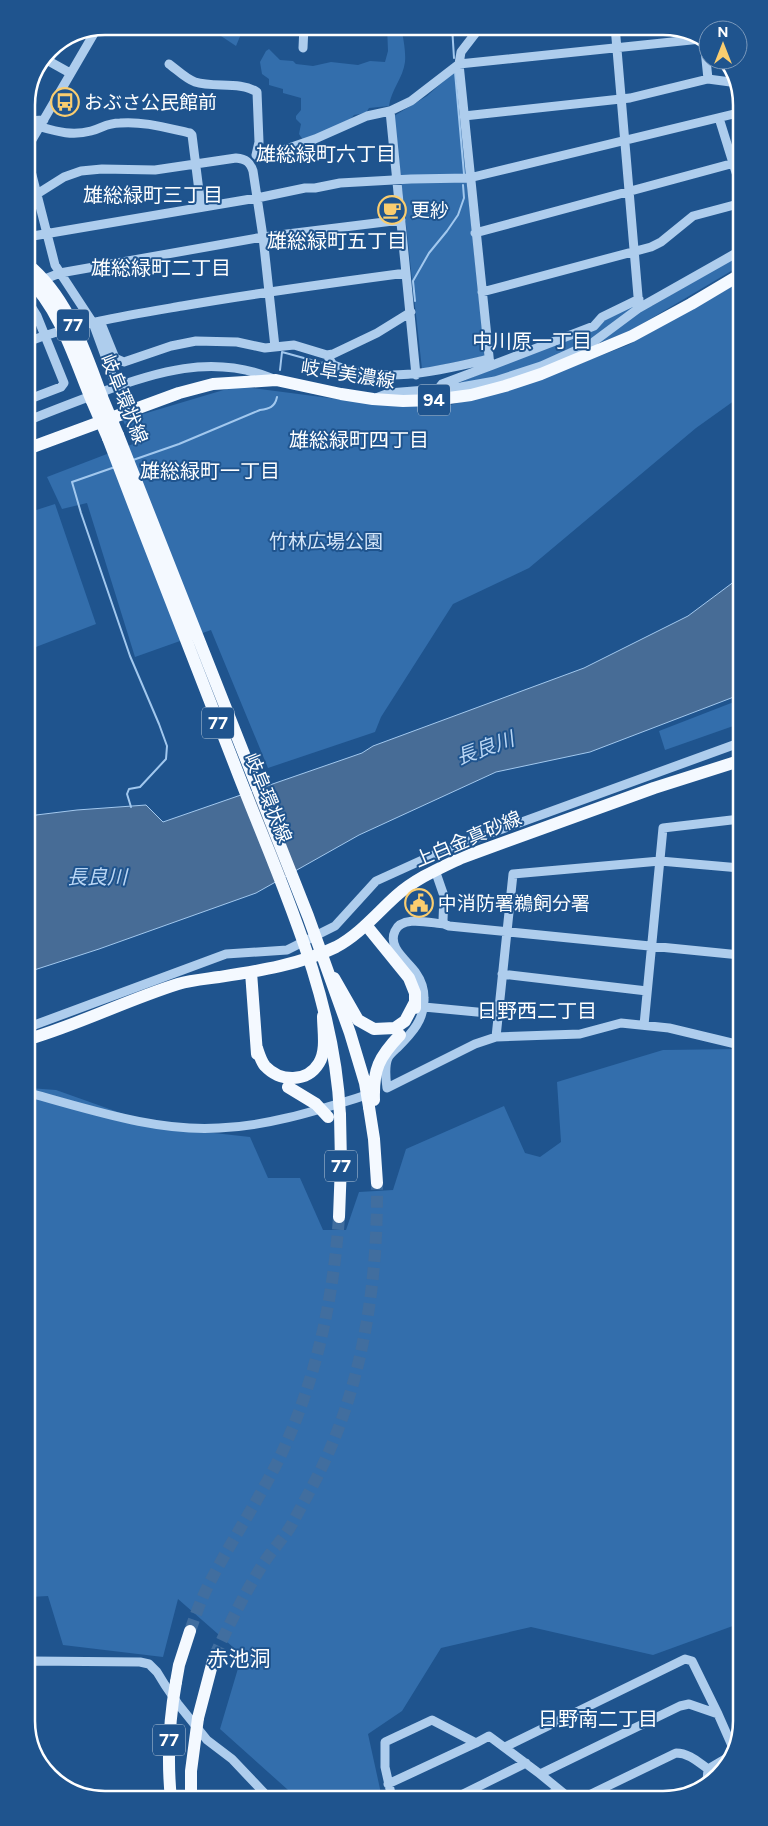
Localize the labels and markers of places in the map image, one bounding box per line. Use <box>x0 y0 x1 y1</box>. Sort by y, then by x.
bus stop icon: おぶさ公民館前 <box>50 87 80 117</box>
place label: おぶさ公民館前 <box>84 91 217 114</box>
cafe icon: 更紗 <box>377 195 407 225</box>
place label: 更紗 <box>411 199 449 222</box>
public building icon: 中消防署鵜飼分署 <box>404 888 434 918</box>
place label: 中消防署鵜飼分署 <box>438 892 590 915</box>

